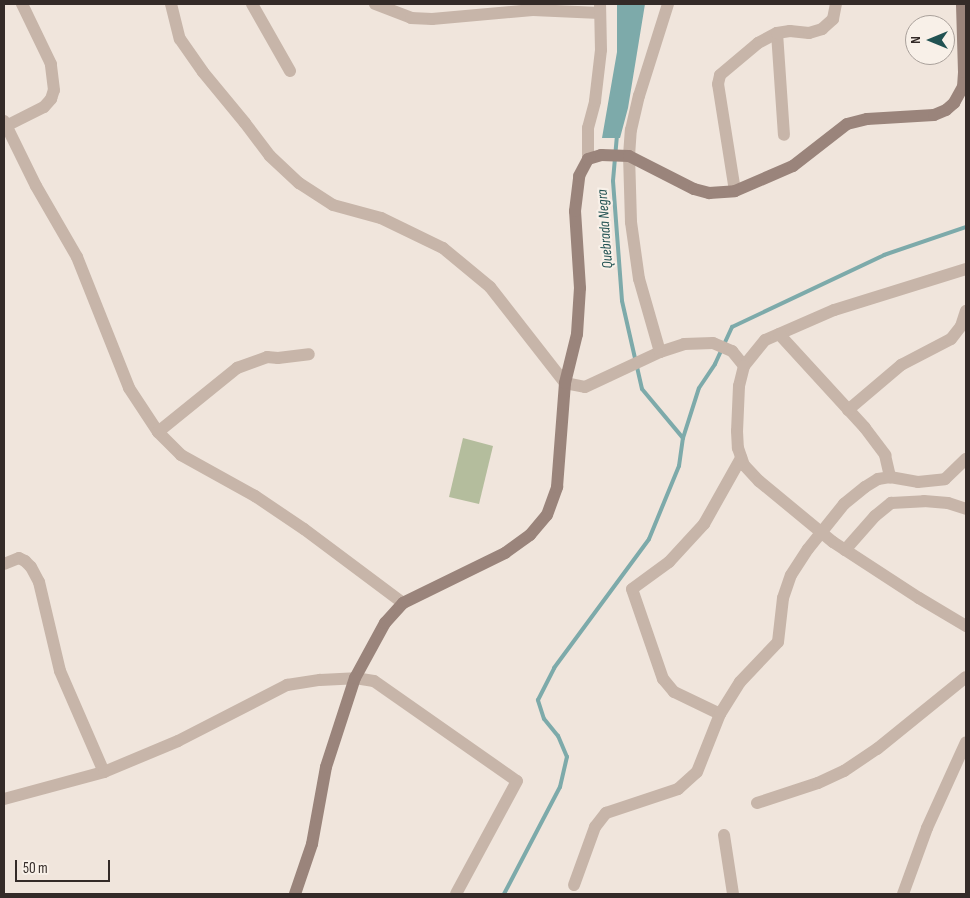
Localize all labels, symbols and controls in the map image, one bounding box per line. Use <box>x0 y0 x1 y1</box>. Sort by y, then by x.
north arrow <box>905 15 955 65</box>
text: N <box>907 36 924 44</box>
water label: Quebrada Negra <box>593 189 617 269</box>
scale bar <box>18 850 112 882</box>
text: 50 m <box>23 859 48 878</box>

